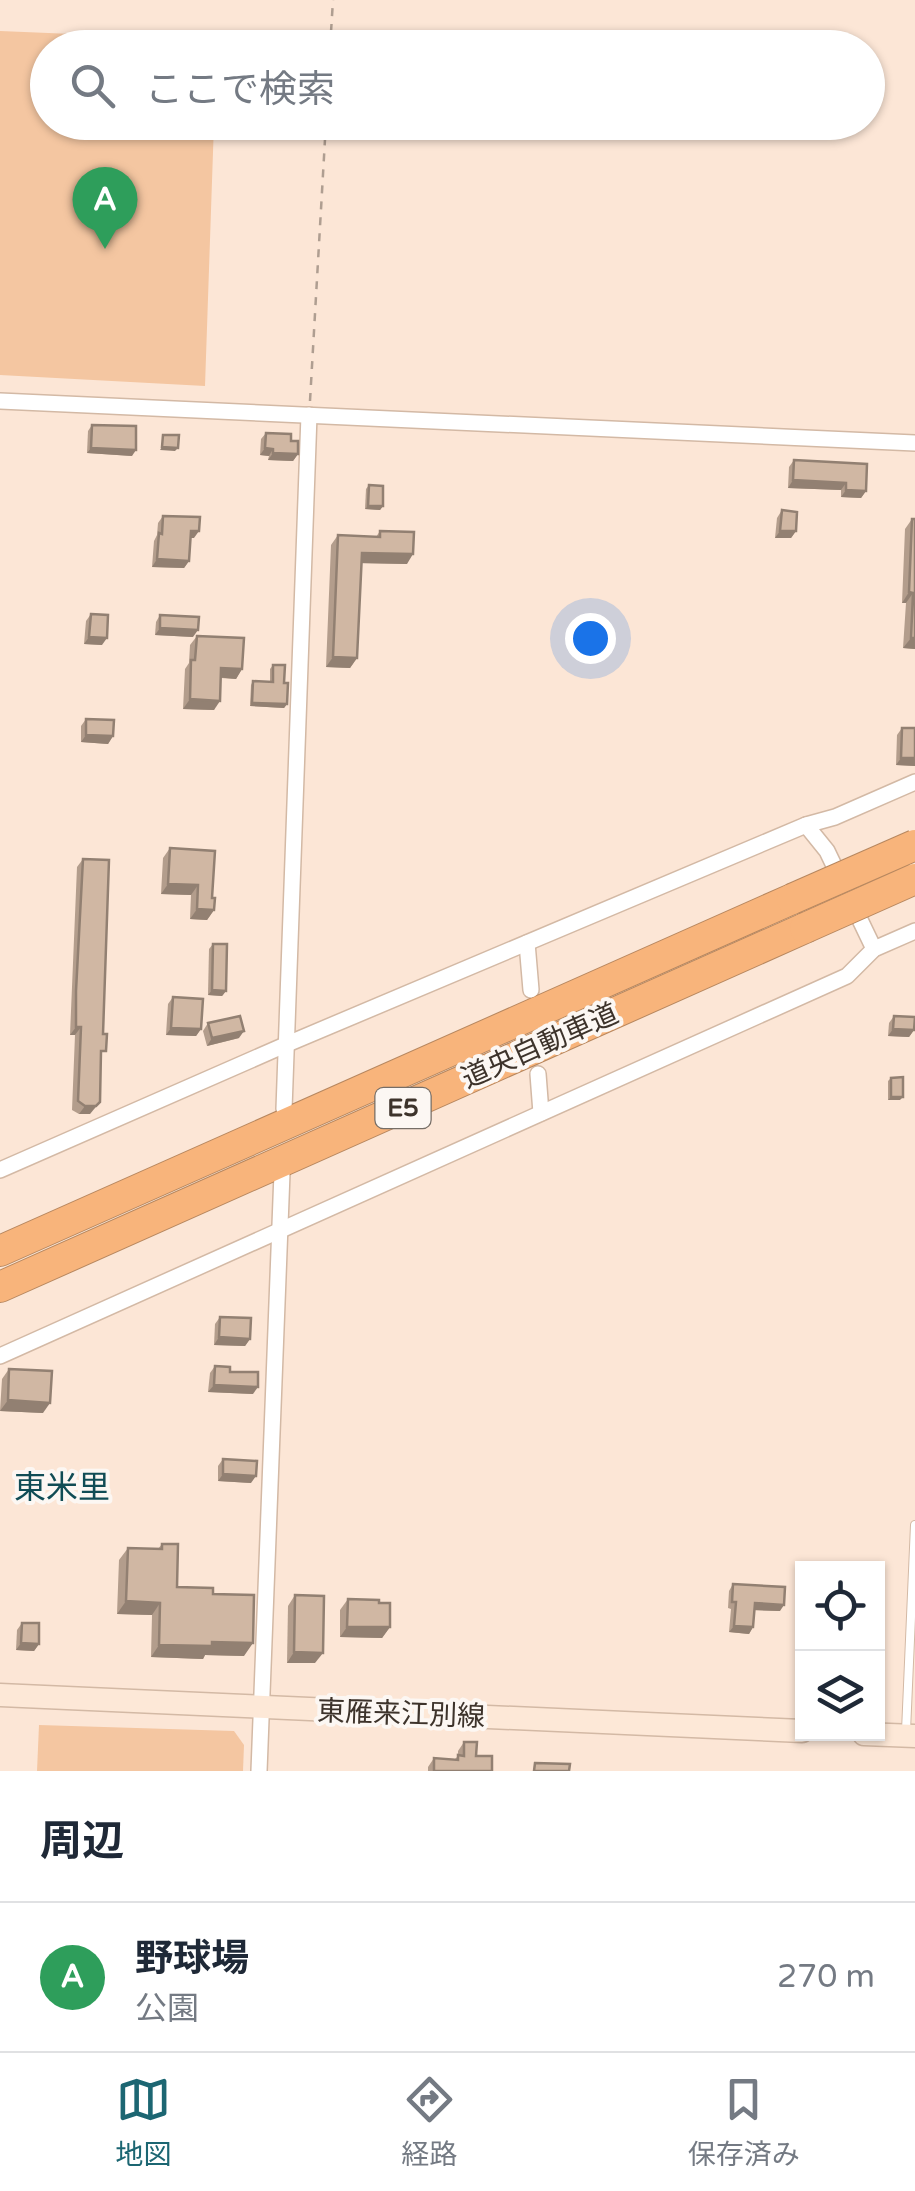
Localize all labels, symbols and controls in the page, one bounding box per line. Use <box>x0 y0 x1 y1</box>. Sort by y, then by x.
search box <box>30 30 885 140</box>
icon: search <box>65 58 120 113</box>
text: ここで検索 <box>145 67 335 113</box>
pin: A <box>72 166 138 249</box>
your location <box>565 613 616 664</box>
street label: 道央自動車道 <box>456 996 624 1096</box>
road number: E5 <box>376 1088 430 1128</box>
district label: 東米里 <box>14 1469 110 1507</box>
map controls <box>795 1561 885 1741</box>
button: locate <box>795 1561 885 1651</box>
button: layers <box>795 1651 885 1741</box>
street label: 東雁来江別線 <box>316 1694 486 1734</box>
text: 周辺 <box>40 1816 124 1867</box>
text: 野球場 <box>135 1936 249 1982</box>
text: A <box>61 1958 84 1996</box>
text: 270 m <box>777 1958 875 1996</box>
text: 公園 <box>135 1990 199 2028</box>
tab: 地図 <box>115 2072 171 2172</box>
tab: 経路 <box>401 2072 458 2172</box>
tab: 保存済み <box>688 2072 800 2172</box>

